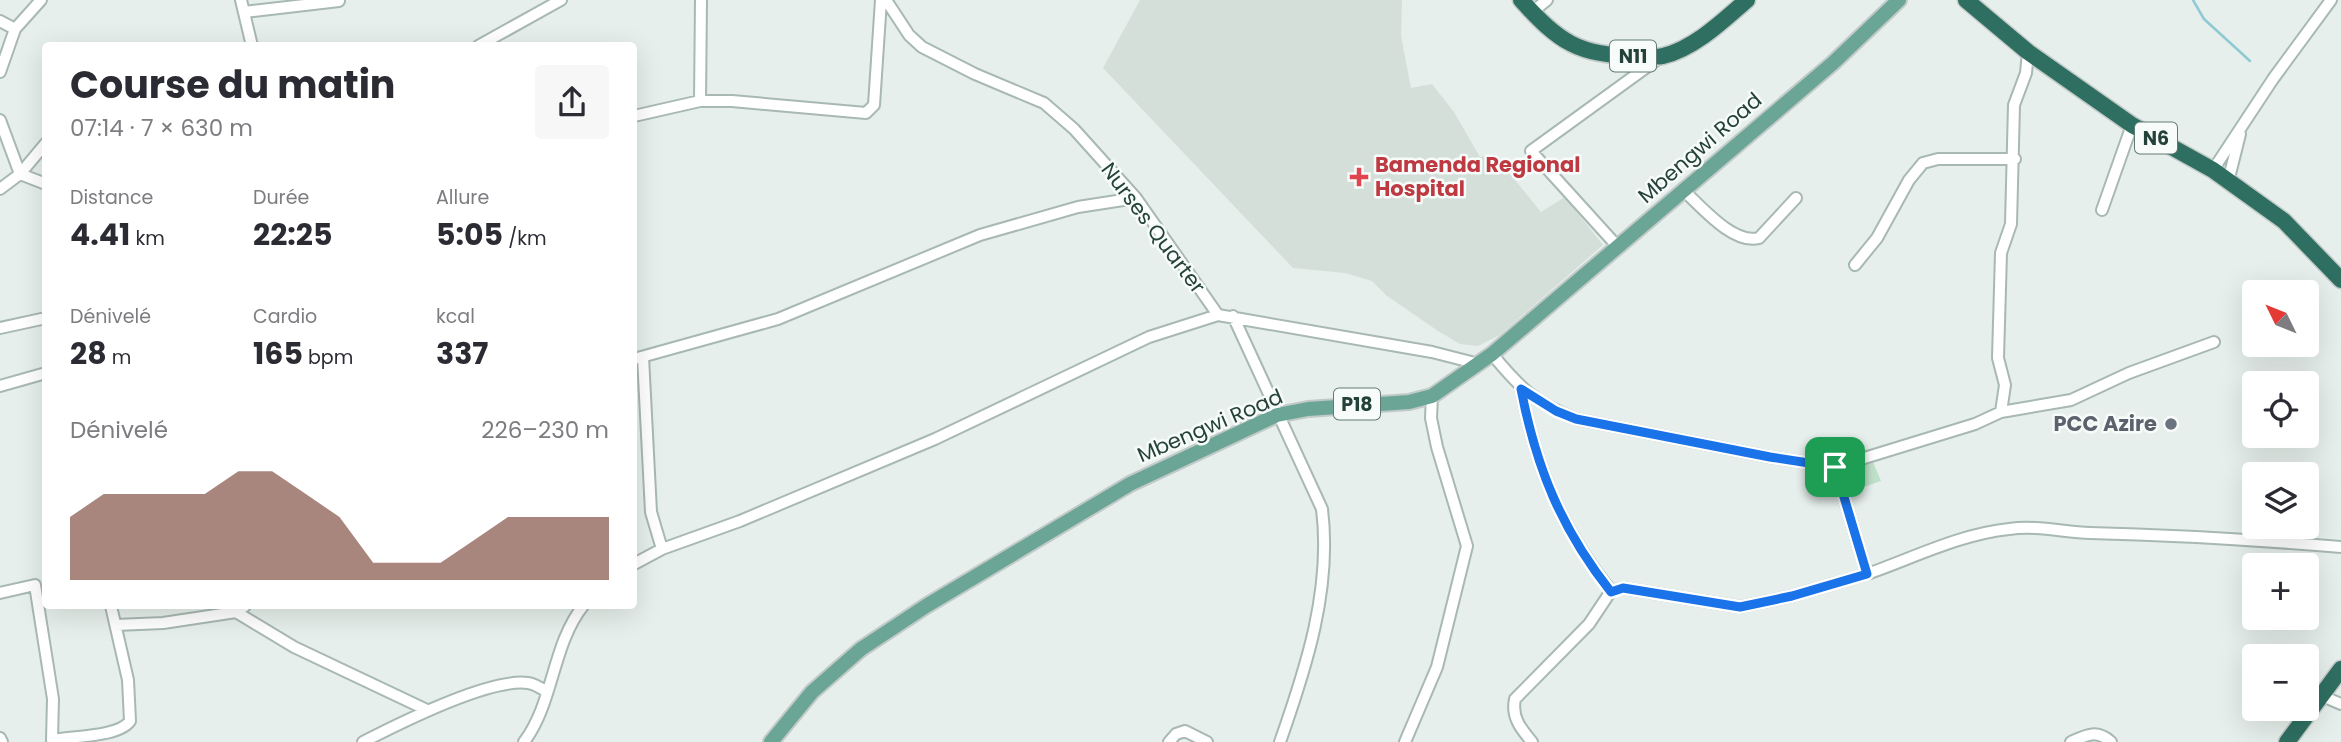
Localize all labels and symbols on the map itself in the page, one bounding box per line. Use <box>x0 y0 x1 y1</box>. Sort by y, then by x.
road number: N11 <box>1610 40 1656 72</box>
street label: Mbengwi Road <box>1631 86 1768 210</box>
road number: N6 <box>2135 122 2177 154</box>
place label: Bamenda Regional Hospital <box>1375 150 1580 203</box>
street label: Nurses Quarter <box>1095 156 1212 299</box>
marker: Bamenda Regional Hospital <box>1349 167 1369 187</box>
north arrow <box>2242 280 2319 357</box>
street label: Mbengwi Road <box>1133 382 1287 469</box>
road number: P18 <box>1334 388 1380 420</box>
place label: PCC Azire <box>2053 409 2157 438</box>
marker: PCC Azire <box>2163 416 2179 432</box>
pin <box>1805 437 1865 497</box>

